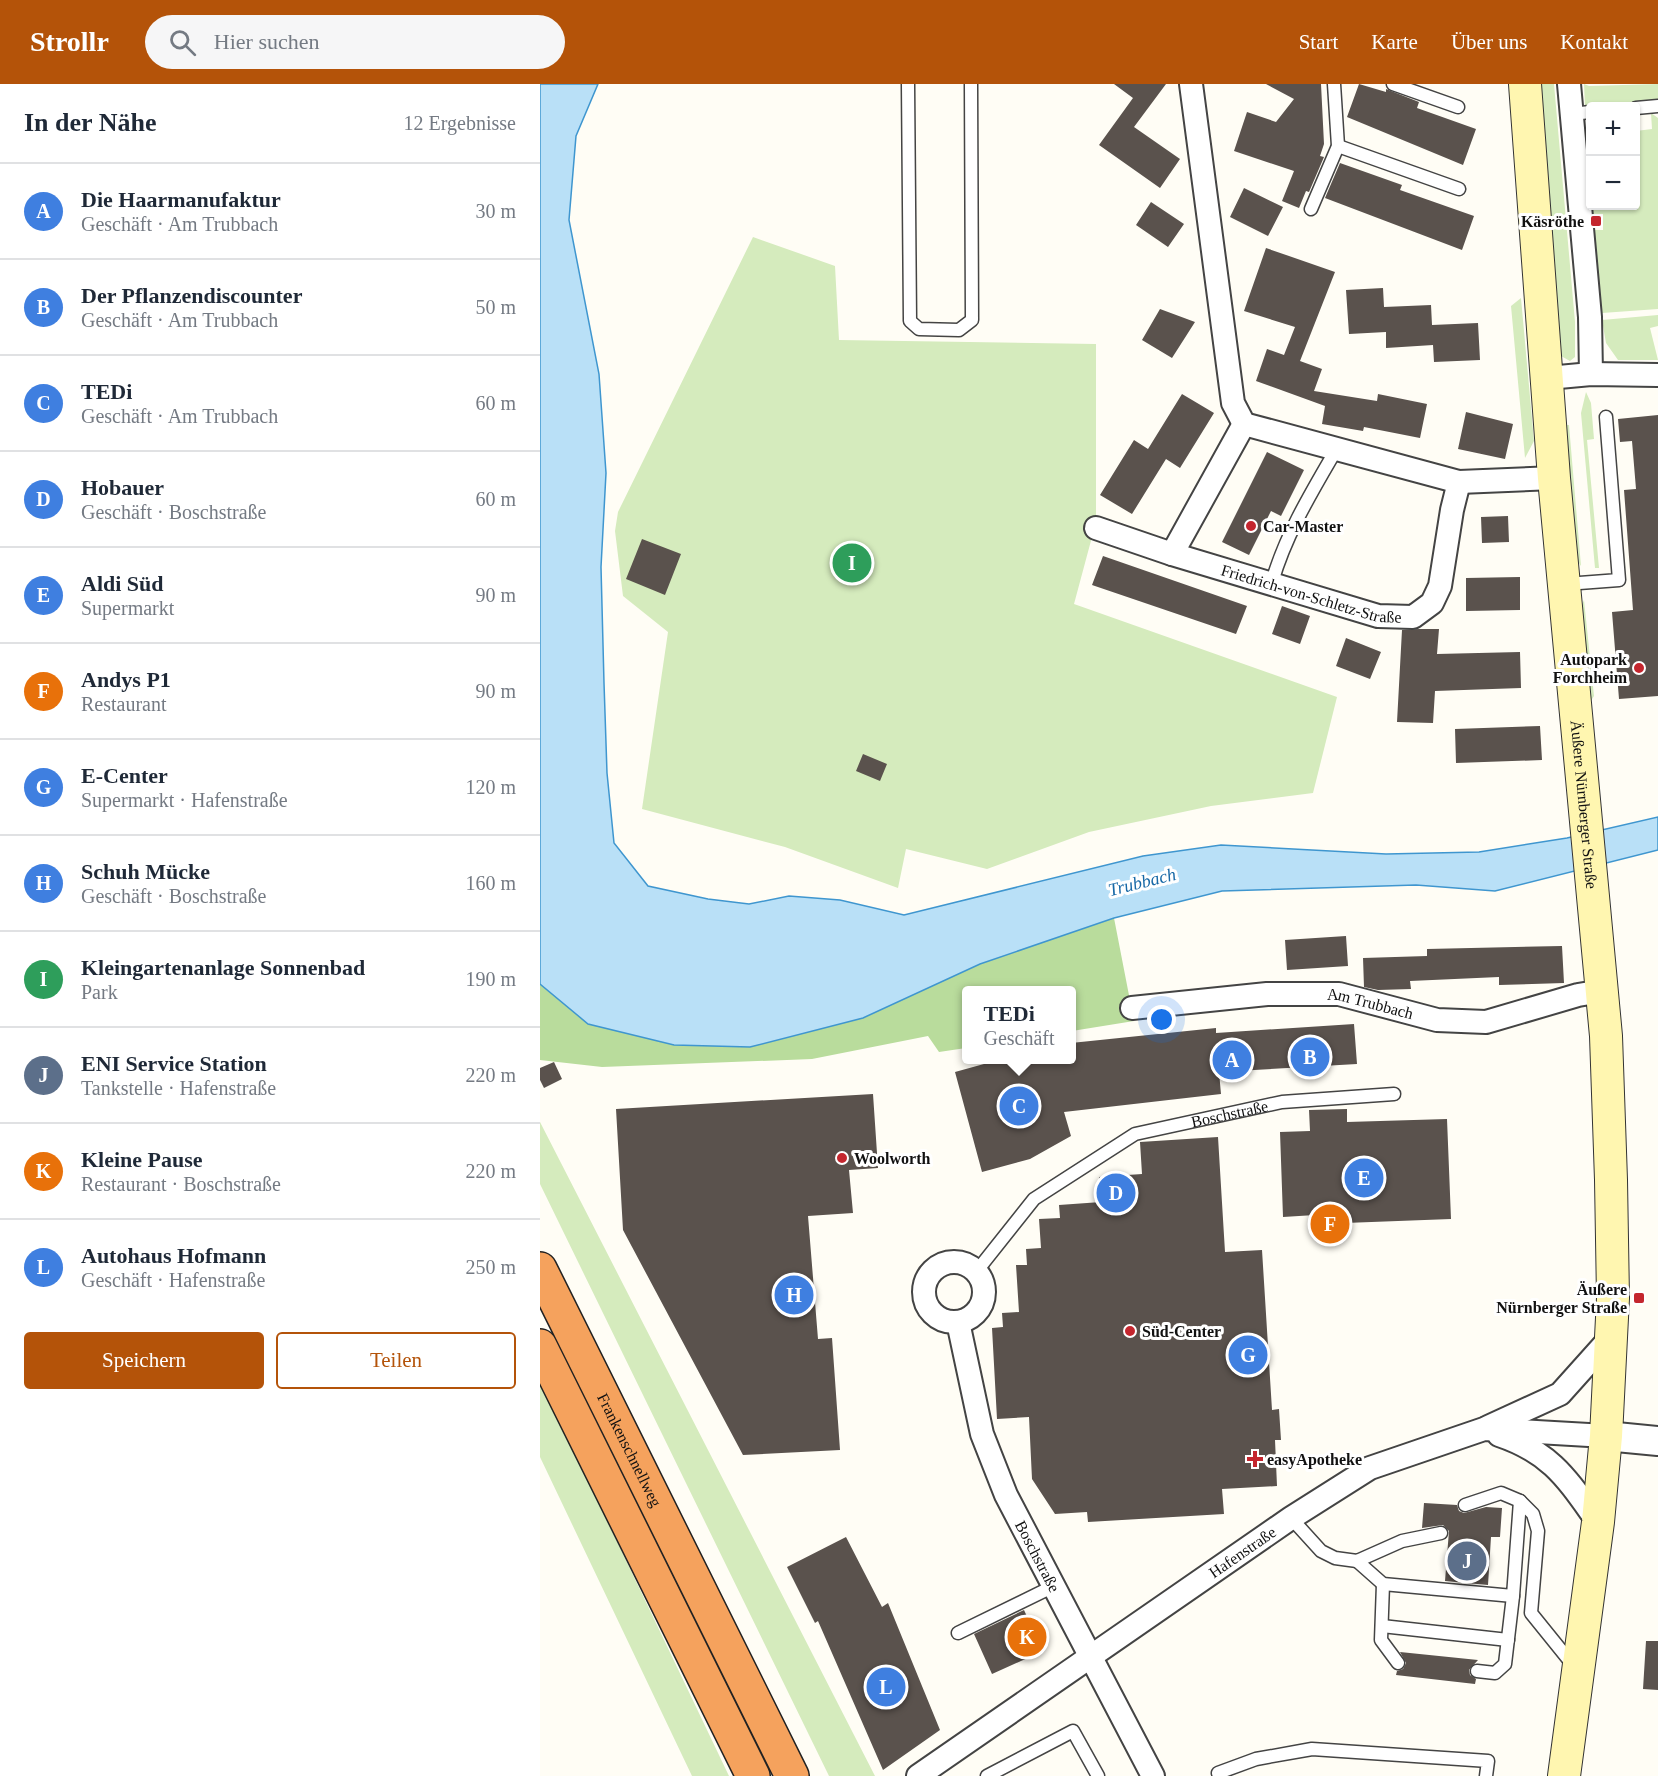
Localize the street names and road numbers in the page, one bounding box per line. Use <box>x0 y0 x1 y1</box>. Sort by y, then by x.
street label: Friedrich-von-Schletz-Straße <box>1219 561 1402 625</box>
street label: Äußere Nürnberger Straße <box>1568 719 1601 890</box>
street label: Am Trubbach <box>1327 986 1415 1022</box>
street label: Boschstraße <box>1189 1097 1269 1130</box>
street label: Frankenschnellweg <box>595 1390 665 1510</box>
street label: Boschstraße <box>1012 1517 1064 1595</box>
street label: Hafenstraße <box>1205 1523 1279 1581</box>

